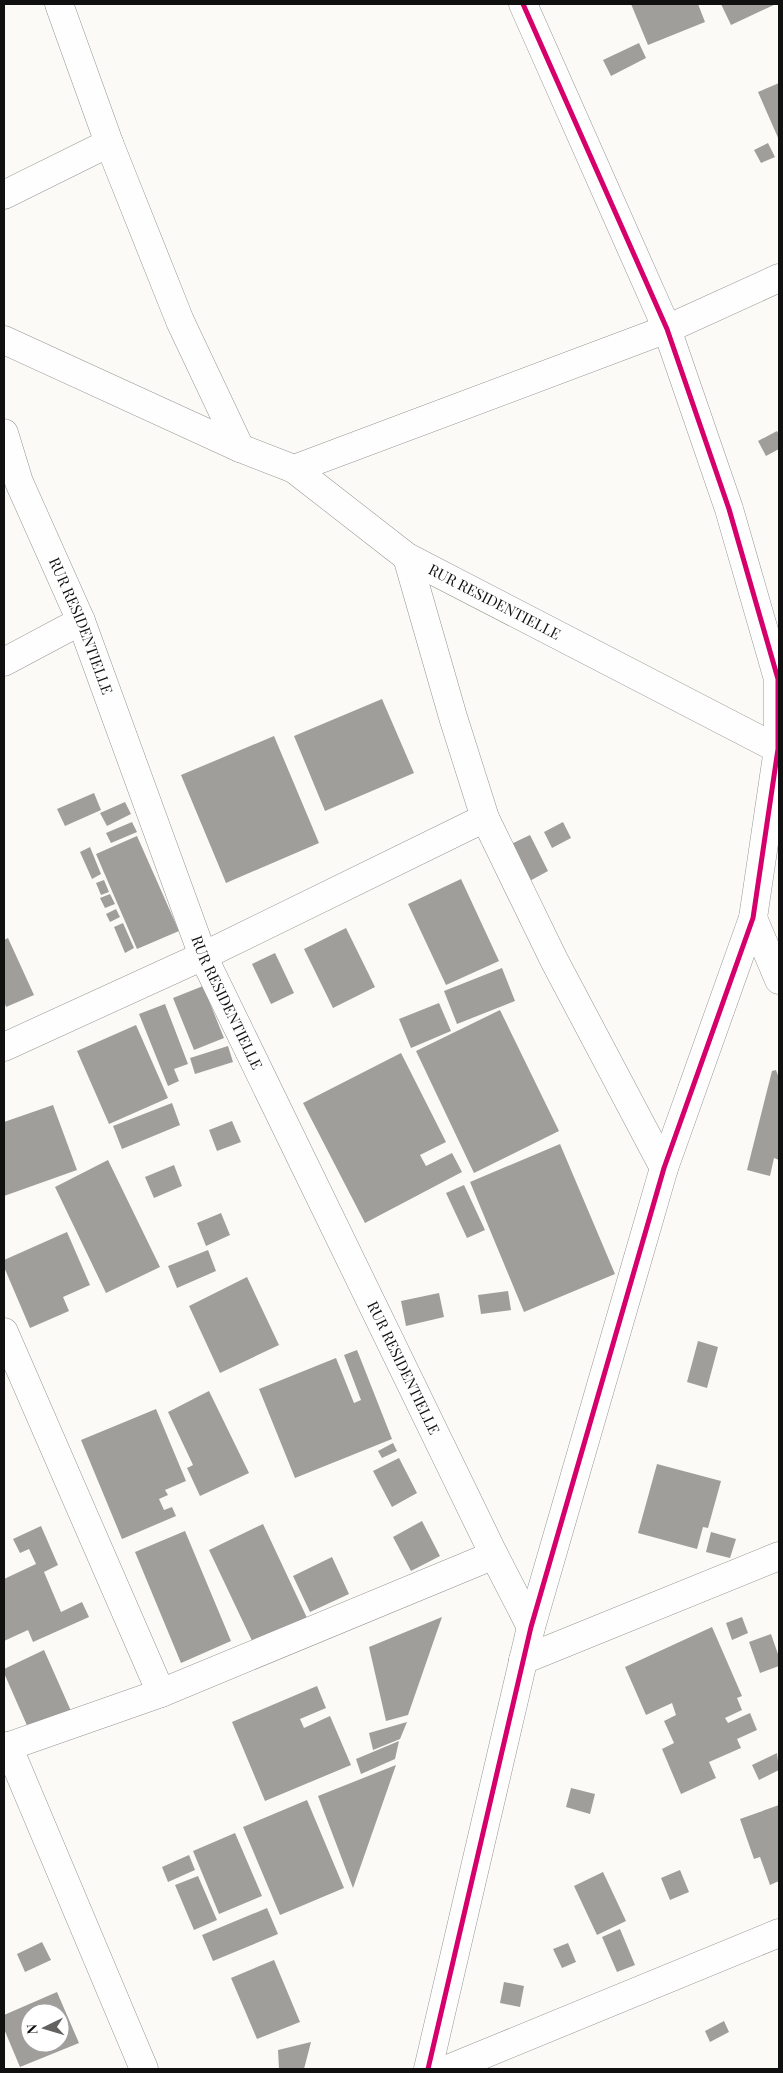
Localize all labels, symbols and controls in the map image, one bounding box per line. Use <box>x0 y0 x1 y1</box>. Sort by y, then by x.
street label: RUR RESIDENTIELLE <box>45 554 118 697</box>
street label: RUR RESIDENTIELLE <box>425 559 564 644</box>
street label: RUR RESIDENTIELLE <box>187 933 268 1072</box>
street label: RUR RESIDENTIELLE <box>363 1297 445 1438</box>
north arrow <box>20 2003 70 2053</box>
text: N <box>22 2023 41 2035</box>

